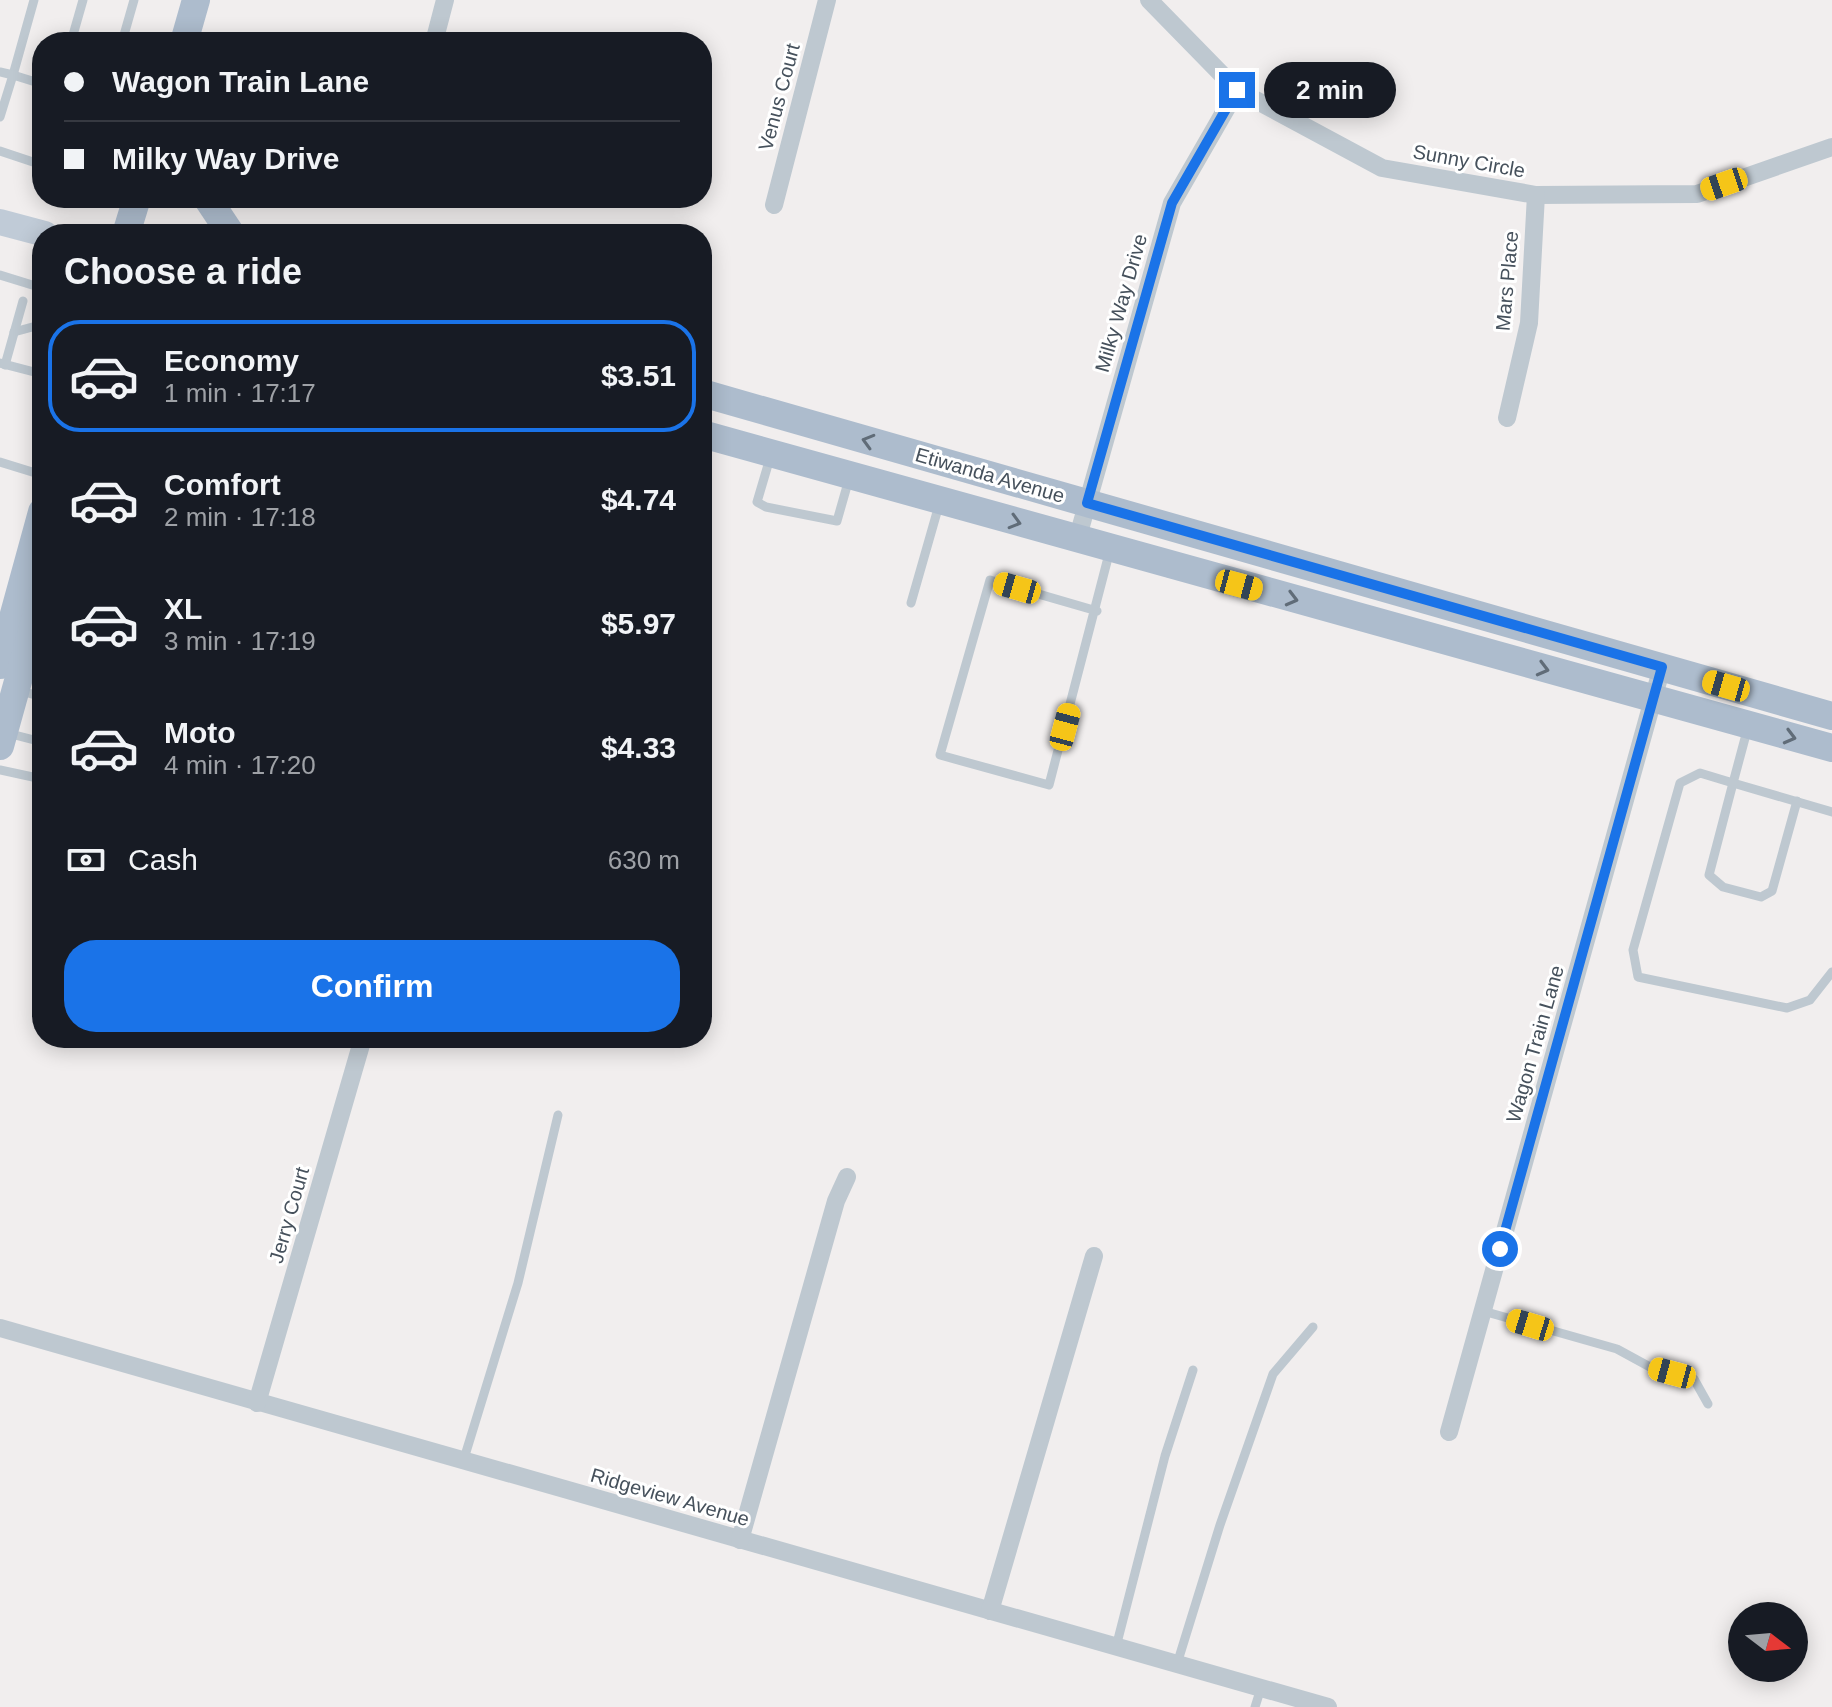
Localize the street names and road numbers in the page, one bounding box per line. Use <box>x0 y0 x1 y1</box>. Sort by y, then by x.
street label: Venus Court <box>754 41 804 153</box>
street label: Sunny Circle <box>1411 140 1527 182</box>
street label: Mars Place <box>1492 230 1522 332</box>
street label: Milky Way Drive <box>1091 231 1151 375</box>
street label: Etiwanda Avenue <box>913 443 1067 507</box>
street label: Wagon Train Lane <box>1502 963 1568 1125</box>
street label: Jerry Court <box>265 1164 313 1266</box>
street label: Ridgeview Avenue <box>588 1464 752 1530</box>

